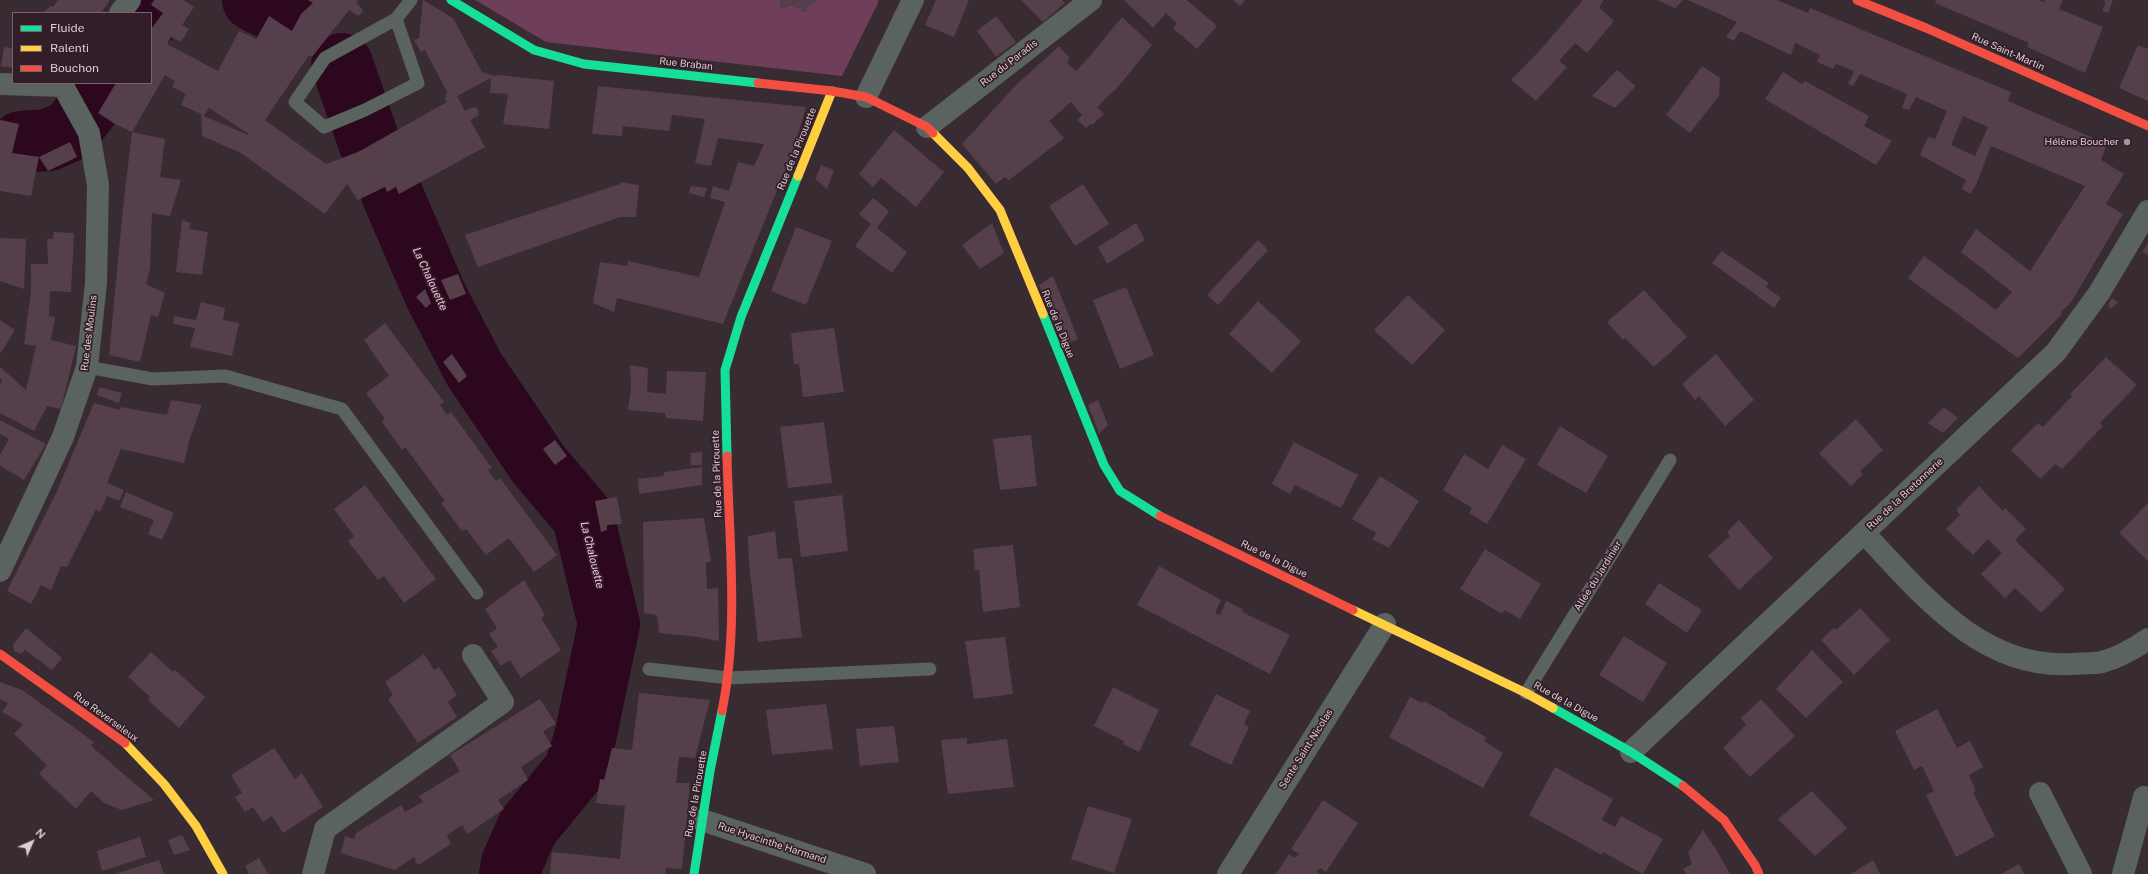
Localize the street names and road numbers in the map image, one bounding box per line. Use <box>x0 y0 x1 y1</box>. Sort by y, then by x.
street label: Rue Saint-Martin <box>1970 31 2046 73</box>
street label: Rue du Paradis <box>978 37 1040 89</box>
street label: Rue Braban <box>659 55 713 73</box>
street label: Rue de la Pirouette <box>775 106 819 192</box>
street label: Rue de la Digue <box>1039 288 1077 360</box>
street label: Rue des Moulins <box>78 294 100 372</box>
street label: Rue de la Pirouette <box>709 430 725 518</box>
street label: Rue de la Bretonnerie <box>1864 455 1946 533</box>
street label: Rue de la Digue <box>1239 538 1309 580</box>
street label: Allée du Jardinier <box>1572 539 1624 613</box>
street label: Rue de la Digue <box>1531 679 1601 725</box>
street label: Rue Reverseleux <box>71 689 141 745</box>
street label: Sente Saint-Nicolas <box>1277 707 1335 791</box>
street label: Rue de la Pirouette <box>682 750 710 838</box>
street label: Rue Hyacinthe Harmand <box>716 820 828 866</box>

